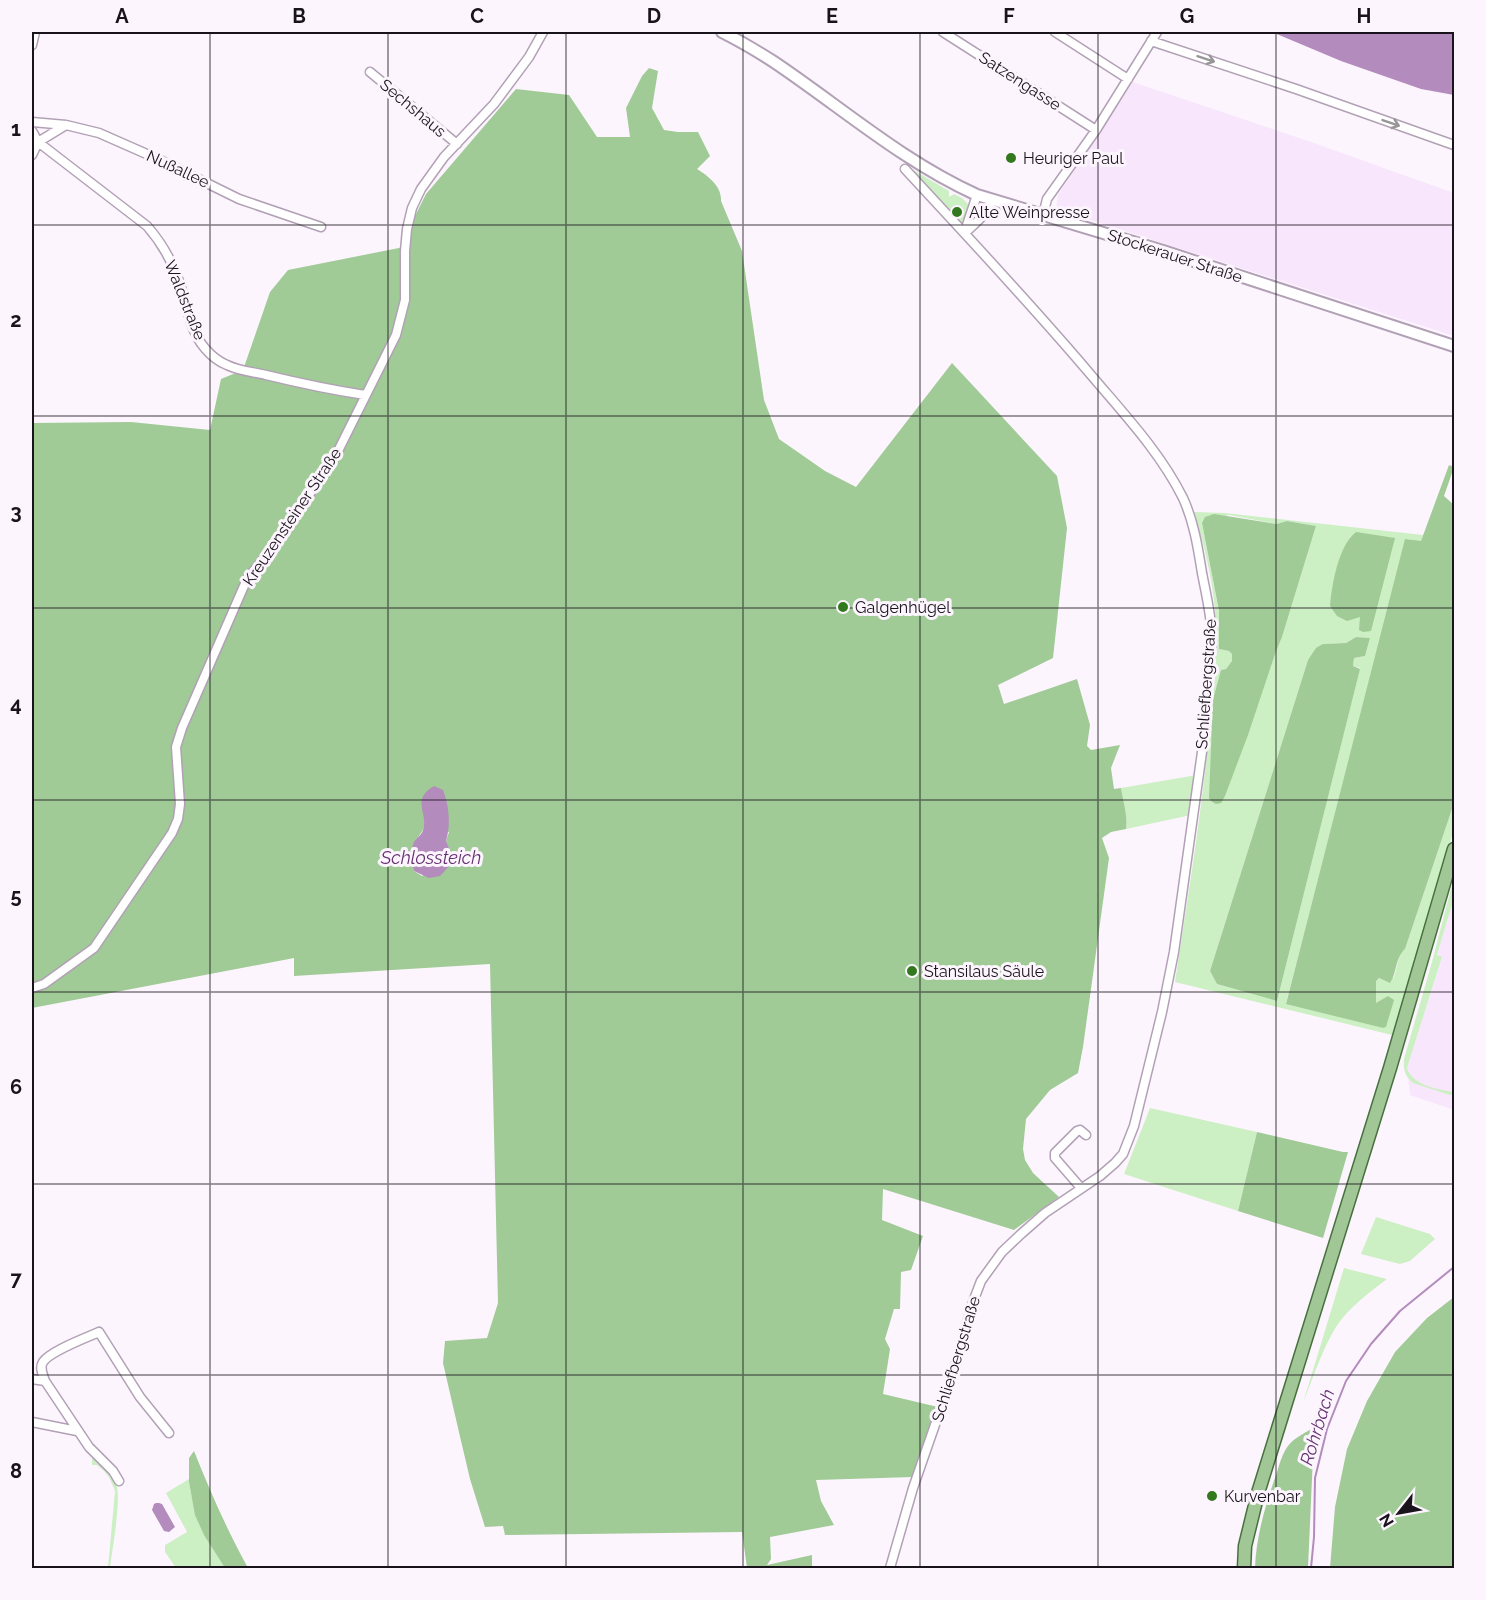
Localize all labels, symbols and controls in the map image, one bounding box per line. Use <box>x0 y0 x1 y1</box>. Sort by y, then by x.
text: A <box>115 4 129 28</box>
text: B <box>292 4 306 28</box>
text: C <box>470 4 484 28</box>
text: D <box>647 4 661 28</box>
text: E <box>826 4 838 28</box>
text: F <box>1003 4 1015 28</box>
text: G <box>1180 4 1194 28</box>
text: H <box>1357 4 1371 28</box>
street label: Satzengasse <box>976 48 1064 114</box>
one-way arrow <box>1196 55 1215 66</box>
street label: Sechshaus <box>376 75 450 141</box>
text: 1 <box>11 117 21 141</box>
one-way arrow <box>1381 118 1399 129</box>
street label: Nußallee <box>144 146 212 192</box>
place label: Heuriger Paul <box>1023 149 1124 168</box>
marker: Heuriger Paul <box>1004 151 1018 165</box>
place label: Alte Weinpresse <box>969 203 1090 222</box>
marker: Alte Weinpresse <box>950 205 964 219</box>
street label: Stockerauer Straße <box>1105 225 1245 287</box>
street label: Waldstraße <box>160 257 210 343</box>
text: 2 <box>10 308 22 332</box>
street label: Kreuzensteiner Straße <box>239 444 345 590</box>
text: 3 <box>10 500 22 524</box>
place label: Galgenhügel <box>855 598 951 617</box>
marker: Galgenhügel <box>836 600 850 614</box>
street label: Schliefbergstraße <box>1192 618 1220 750</box>
text: 4 <box>10 692 22 716</box>
water label: Schlossteich <box>380 847 481 868</box>
text: 5 <box>10 884 22 908</box>
place label: Stansilaus Säule <box>924 962 1044 981</box>
marker: Stansilaus Säule <box>905 964 919 978</box>
text: 6 <box>10 1075 22 1099</box>
text: 7 <box>10 1267 22 1291</box>
street label: Schliefbergstraße <box>928 1294 984 1424</box>
water label: Rohrbach <box>1295 1386 1339 1468</box>
text: 8 <box>10 1459 22 1483</box>
north arrow <box>1369 1483 1429 1543</box>
place label: Kurvenbar <box>1224 1487 1301 1506</box>
marker: Kurvenbar <box>1205 1489 1219 1503</box>
text: N <box>1375 1510 1398 1531</box>

